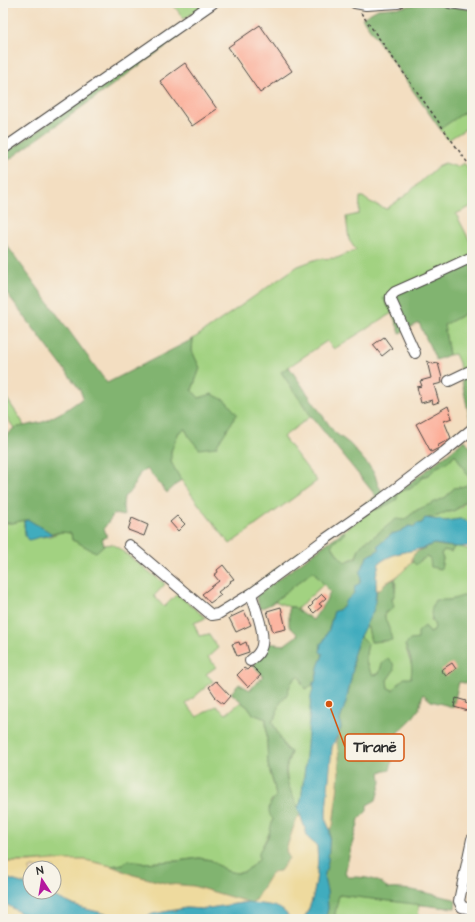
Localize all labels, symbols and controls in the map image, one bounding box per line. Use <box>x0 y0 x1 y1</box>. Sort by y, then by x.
callout: Tiranë <box>345 734 404 761</box>
text: Tiranë <box>352 737 397 758</box>
north arrow <box>22 860 62 900</box>
text: N <box>35 863 45 879</box>

